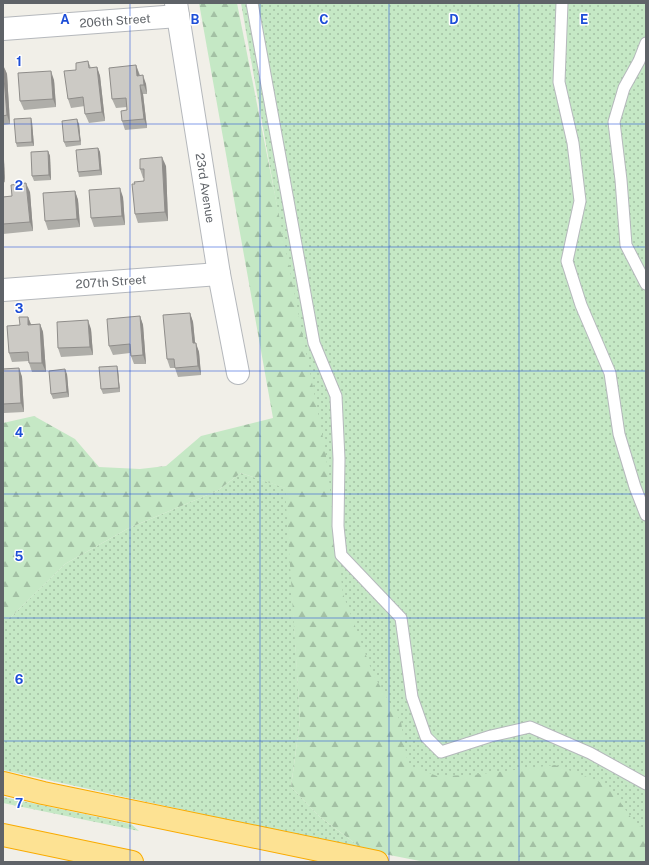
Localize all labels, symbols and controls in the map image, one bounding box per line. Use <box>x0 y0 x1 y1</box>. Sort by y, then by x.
text: A <box>60 12 70 27</box>
street label: 206th Street <box>79 12 151 30</box>
text: B <box>191 12 200 27</box>
text: C <box>319 12 329 27</box>
text: D <box>449 12 459 27</box>
text: E <box>580 12 588 27</box>
text: 1 <box>16 54 22 69</box>
street label: 23rd Avenue <box>193 152 217 224</box>
text: 2 <box>15 178 23 193</box>
street label: 207th Street <box>75 273 147 291</box>
text: 3 <box>15 301 24 316</box>
text: 4 <box>15 425 24 440</box>
text: 5 <box>15 549 24 564</box>
text: 6 <box>15 672 24 687</box>
text: 7 <box>15 796 23 811</box>

